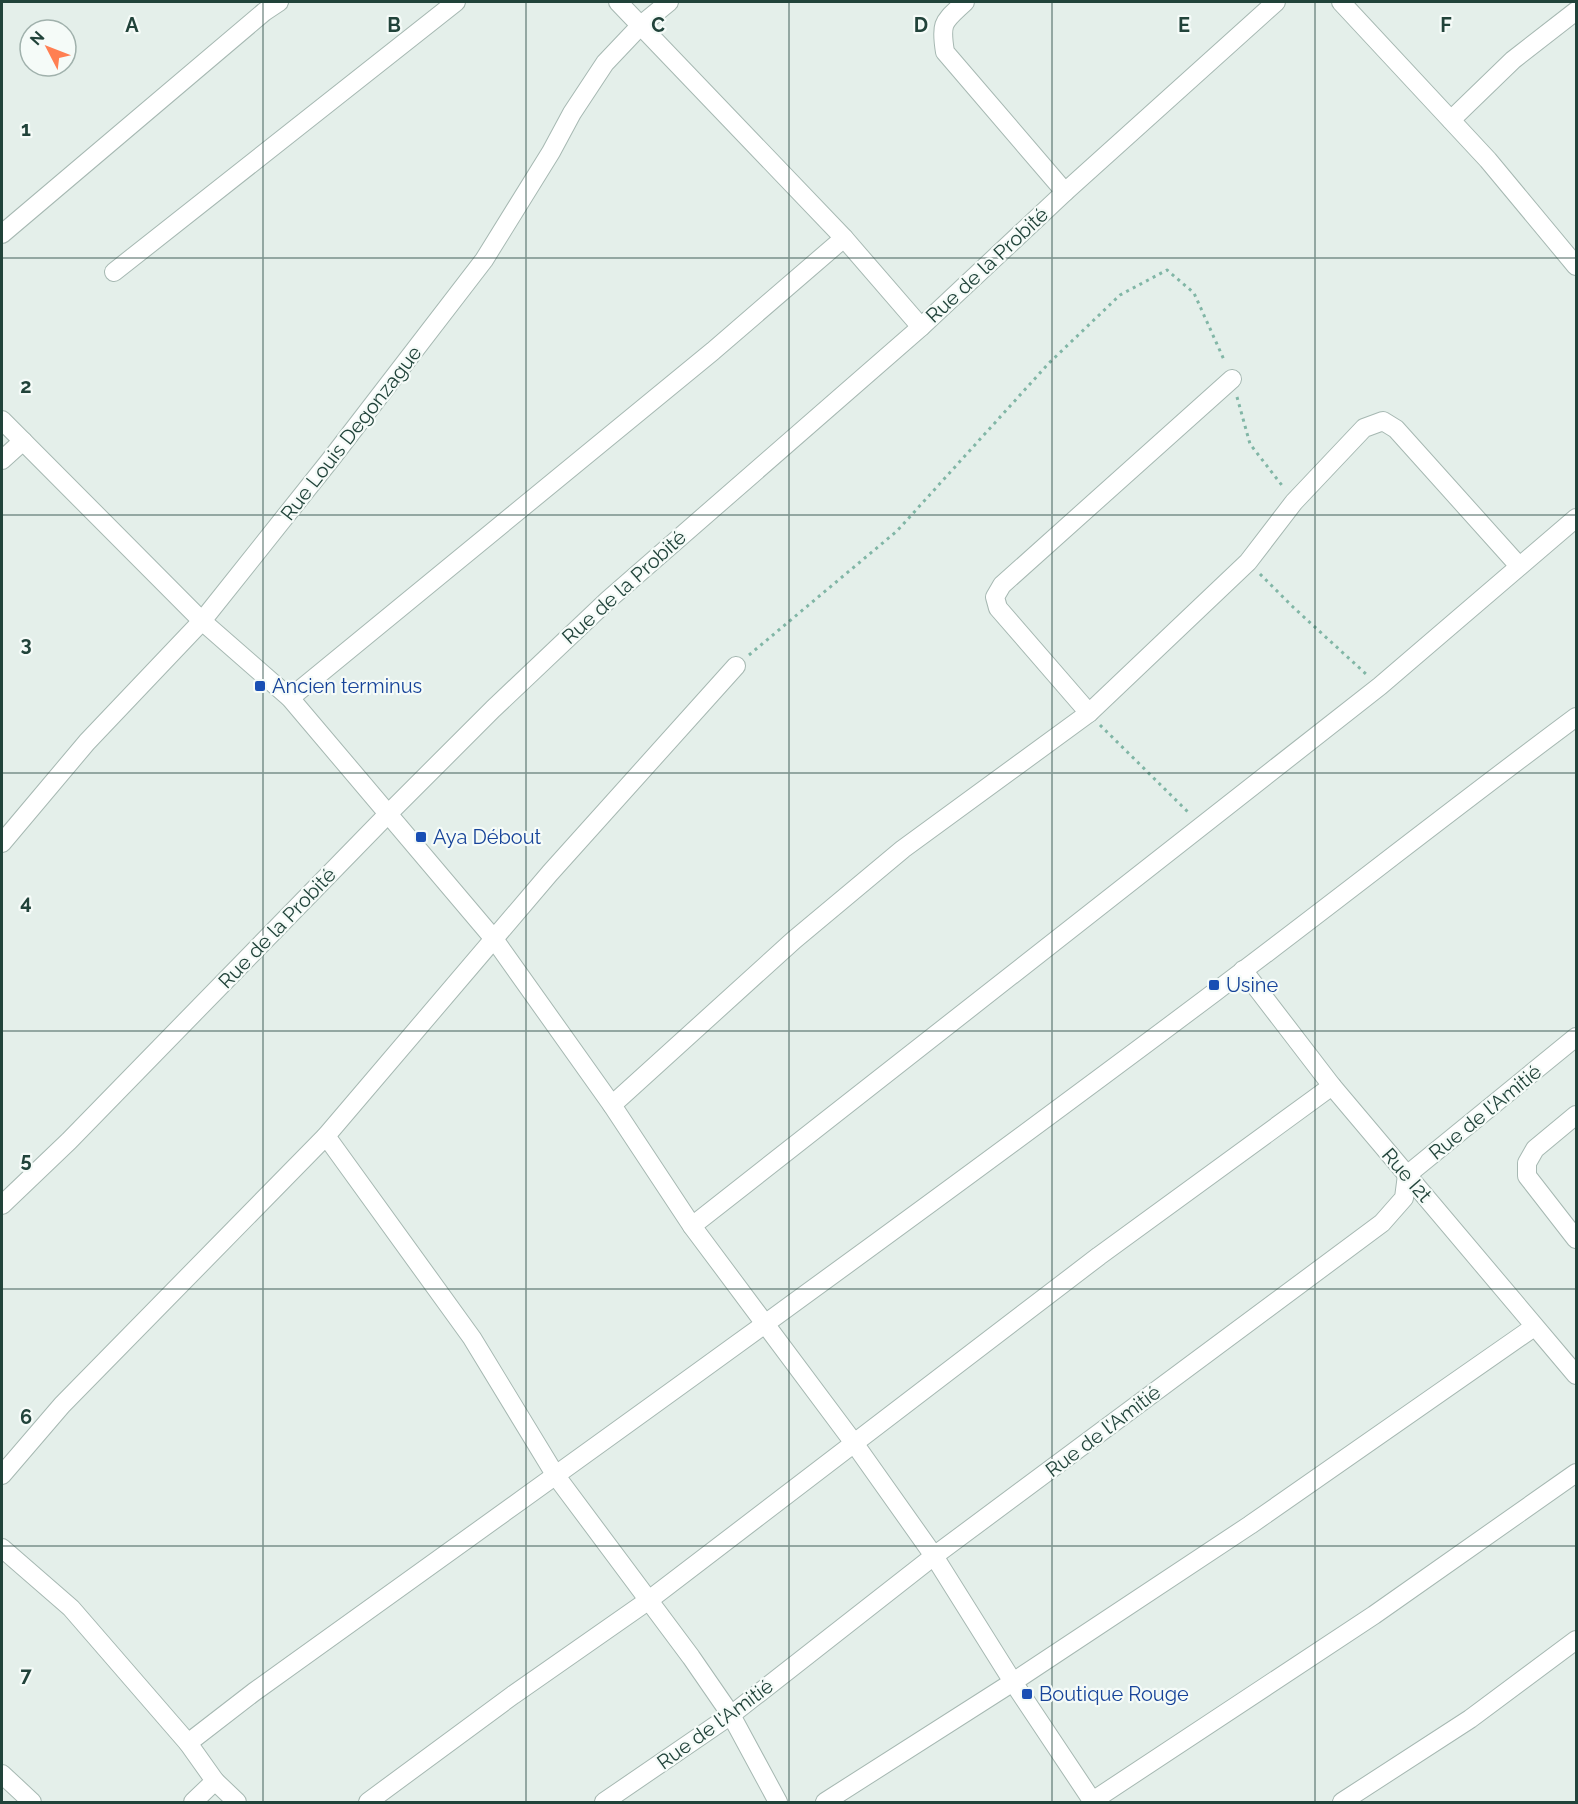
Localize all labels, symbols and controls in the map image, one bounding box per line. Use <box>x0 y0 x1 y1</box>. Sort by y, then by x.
text: A <box>125 13 139 37</box>
text: B <box>387 13 401 37</box>
text: C <box>651 13 665 37</box>
text: D <box>914 13 928 37</box>
text: E <box>1178 13 1190 37</box>
text: F <box>1440 13 1452 37</box>
north arrow <box>18 18 78 78</box>
text: N <box>26 27 48 49</box>
text: 1 <box>21 117 31 141</box>
street label: Rue de la Probité <box>921 202 1053 328</box>
street label: Rue Louis Degonzague <box>275 341 427 525</box>
text: 2 <box>20 374 32 398</box>
street label: Rue de la Probité <box>557 525 691 649</box>
text: 3 <box>20 632 32 656</box>
place label: Ancien terminus <box>272 674 422 698</box>
marker: Ancien terminus <box>253 679 267 693</box>
place label: Aya Débout <box>433 825 542 849</box>
marker: Aya Débout <box>414 830 428 844</box>
street label: Rue de la Probité <box>213 863 341 993</box>
text: 4 <box>20 890 32 914</box>
place label: Usine <box>1226 973 1279 997</box>
marker: Usine <box>1207 978 1221 992</box>
street label: Rue de l'Amitié <box>1424 1059 1546 1165</box>
street label: Rue I2t <box>1377 1143 1437 1207</box>
text: 5 <box>20 1148 32 1172</box>
street label: Rue de l'Amitié <box>1041 1380 1165 1482</box>
text: 6 <box>20 1405 32 1429</box>
text: 7 <box>20 1663 32 1687</box>
street label: Rue de l'Amitié <box>652 1674 778 1774</box>
place label: Boutique Rouge <box>1039 1682 1189 1706</box>
marker: Boutique Rouge <box>1020 1687 1034 1701</box>

